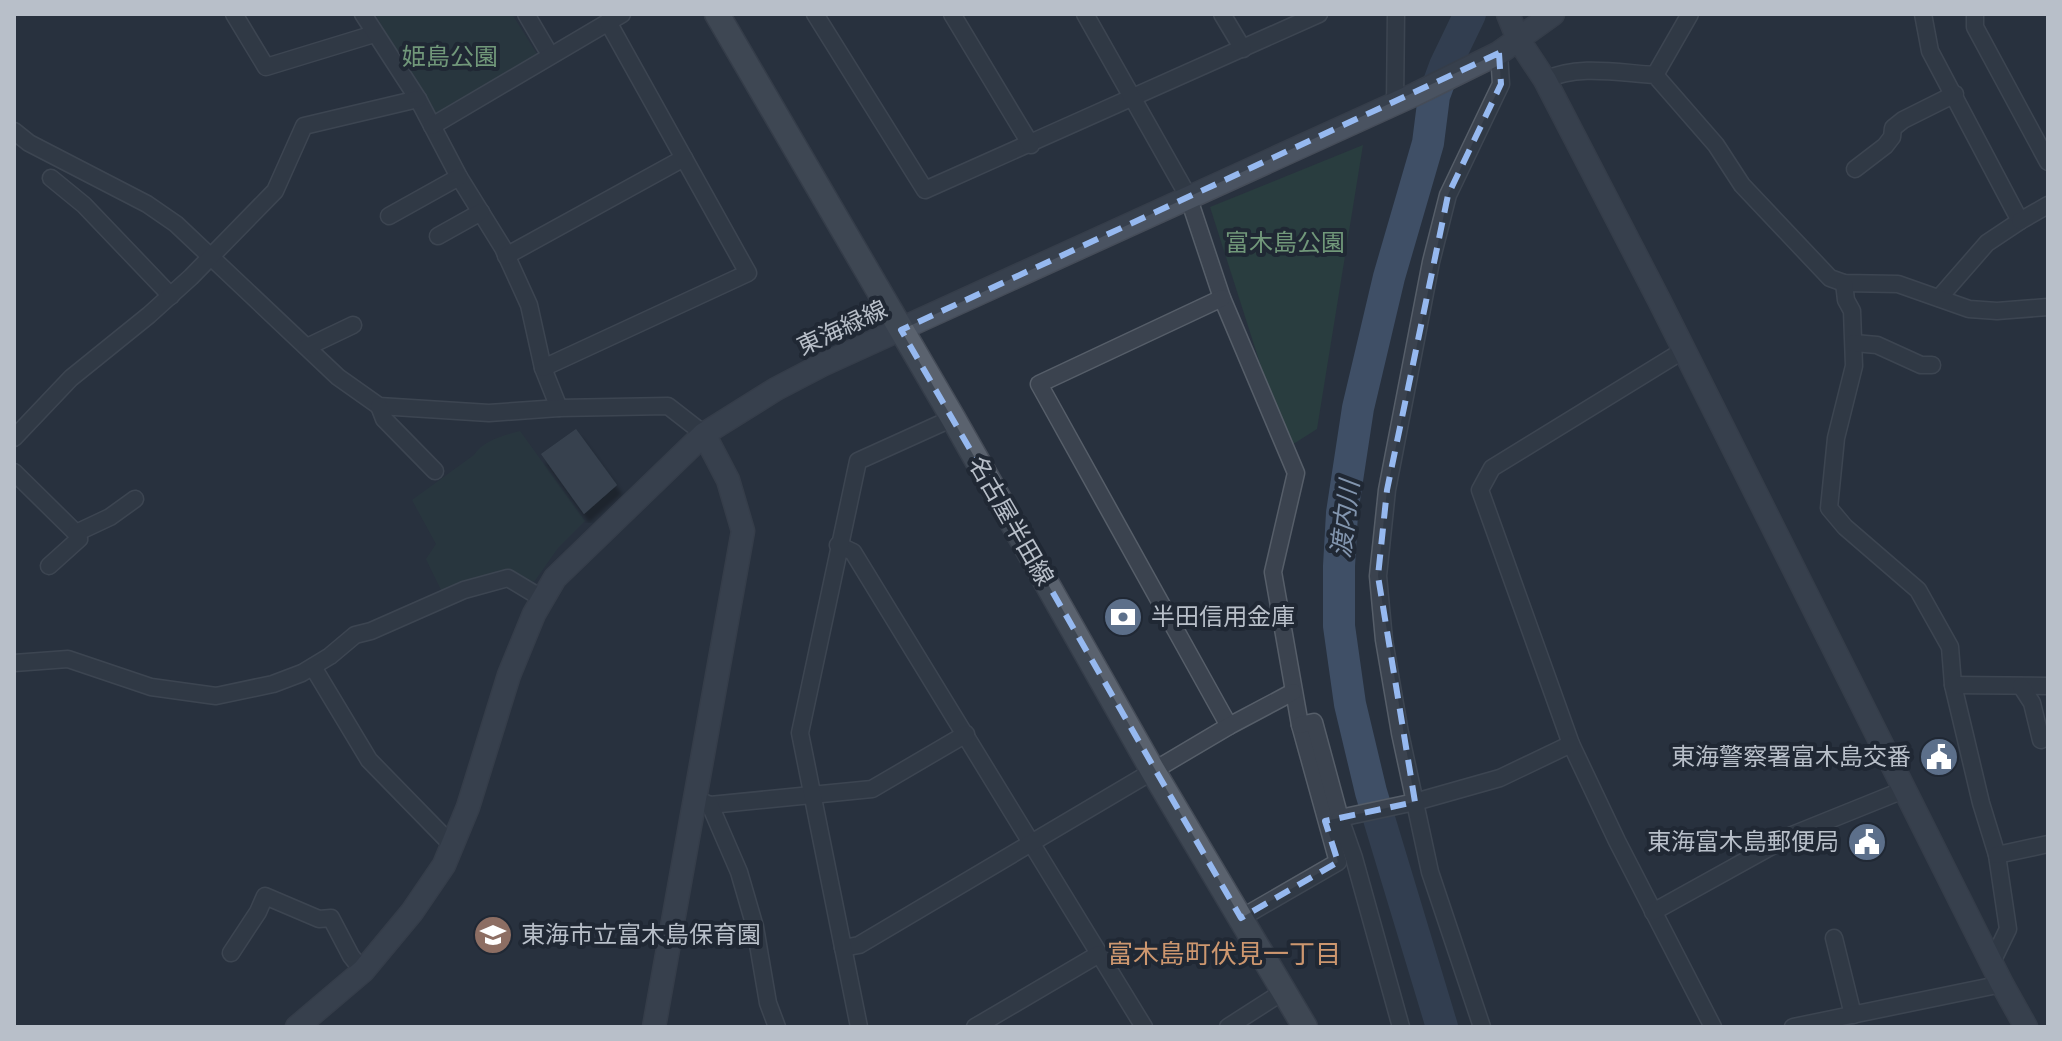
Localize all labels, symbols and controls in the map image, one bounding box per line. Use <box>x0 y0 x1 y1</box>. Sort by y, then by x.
park label: 姫島公園 <box>402 43 498 71</box>
park label: 富木島公園 <box>1225 229 1345 257</box>
street label: 東海緑線 <box>793 295 891 361</box>
street label: 名古屋半田線 <box>963 452 1059 590</box>
water label: 渡内川 <box>1325 475 1365 560</box>
bank icon: 半田信用金庫 <box>1102 596 1144 638</box>
place label: 半田信用金庫 <box>1151 603 1295 631</box>
public building icon: 東海警察署富木島交番 <box>1918 736 1960 778</box>
place label: 東海警察署富木島交番 <box>1671 743 1911 771</box>
public building icon: 東海富木島郵便局 <box>1846 821 1888 863</box>
place label: 東海富木島郵便局 <box>1647 828 1839 856</box>
school or university icon: 東海市立富木島保育園 <box>472 914 514 956</box>
place label: 東海市立富木島保育園 <box>521 921 761 949</box>
district label: 富木島町伏見一丁目 <box>1107 939 1341 969</box>

